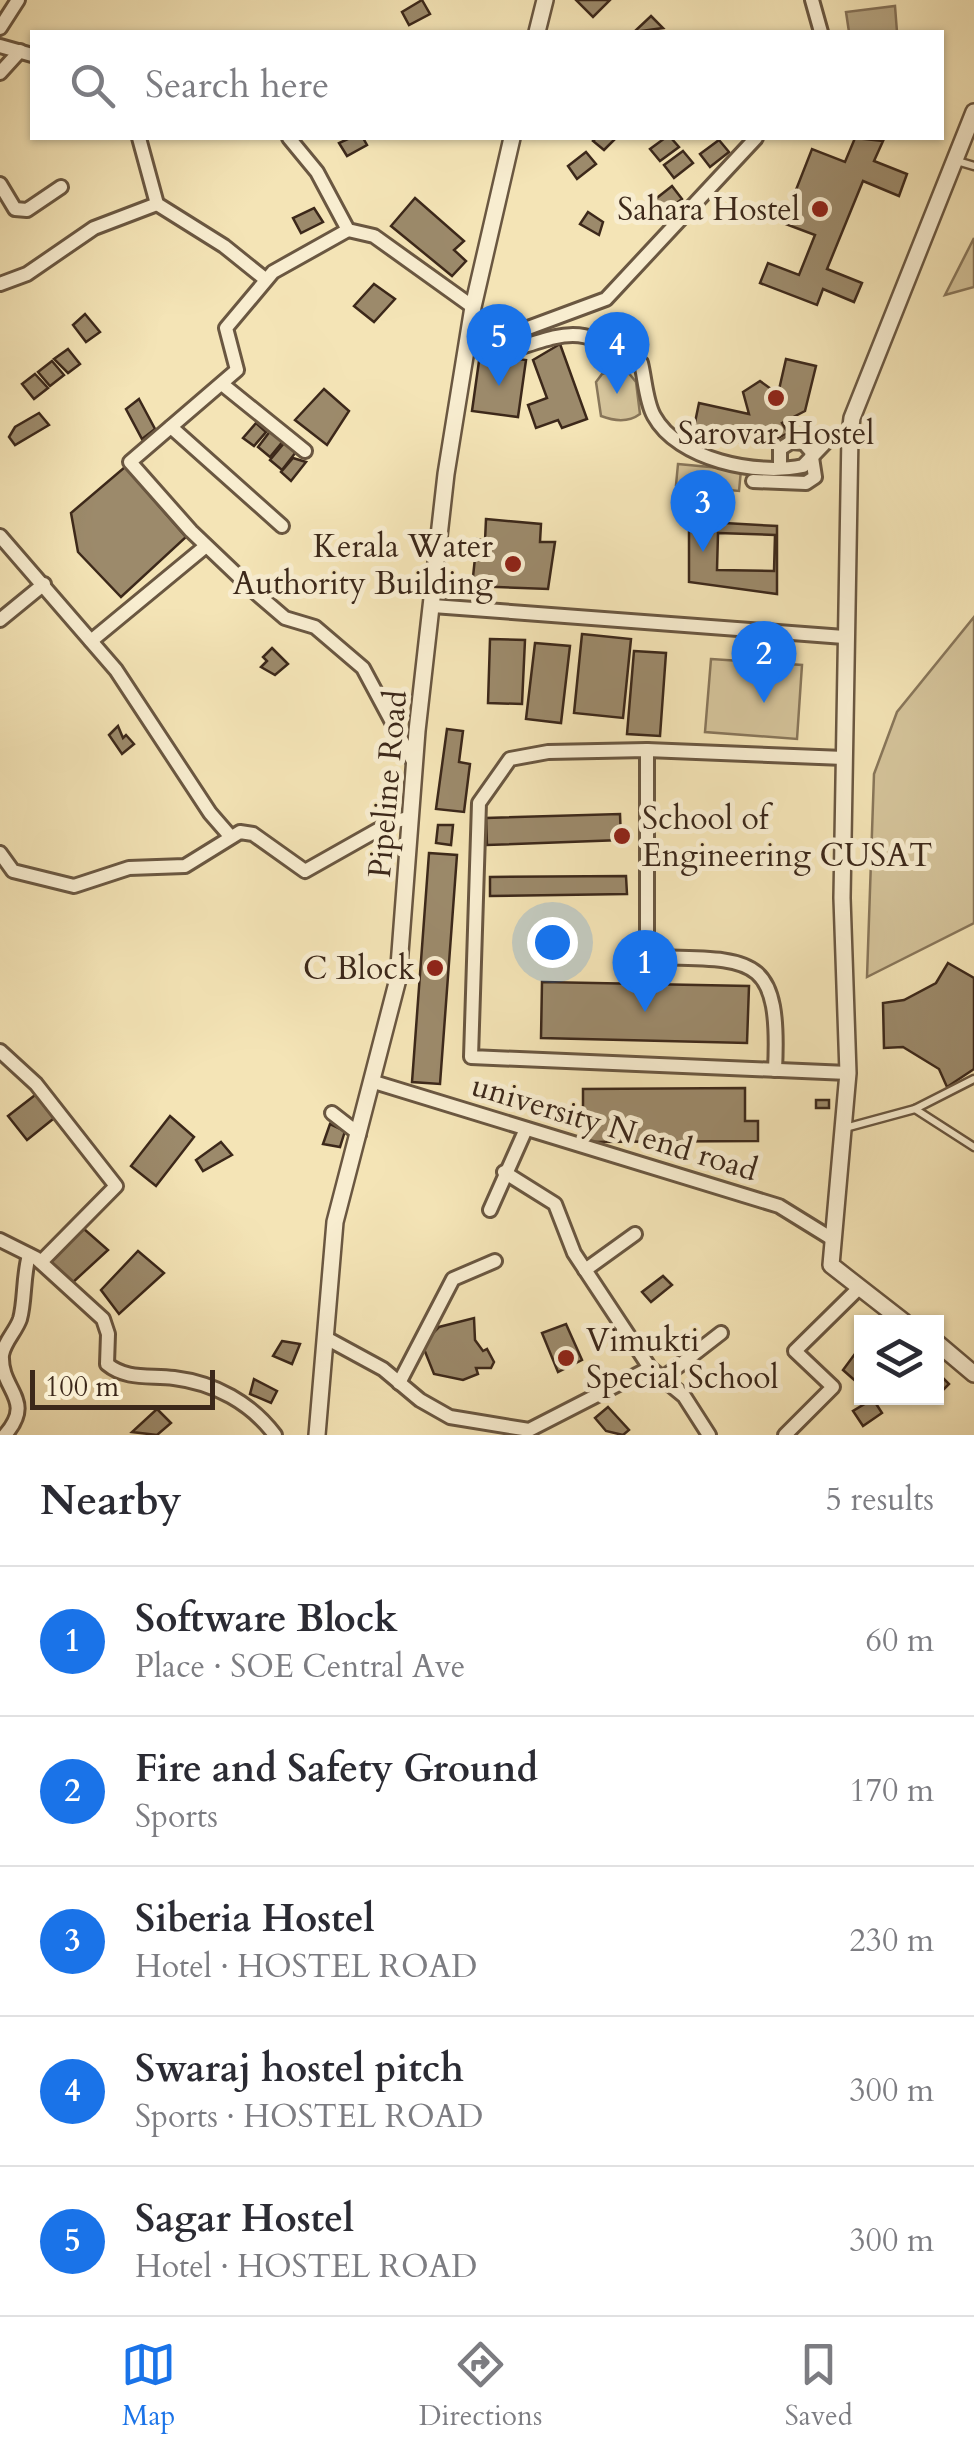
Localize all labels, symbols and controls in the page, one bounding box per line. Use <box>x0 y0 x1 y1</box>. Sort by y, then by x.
search box <box>30 30 944 140</box>
icon: search <box>65 58 120 113</box>
text: Search here <box>145 59 329 111</box>
place label: Sahara Hostel <box>617 188 800 232</box>
marker: Sahara Hostel <box>809 198 831 220</box>
pin: 5 <box>466 304 532 386</box>
pin: 4 <box>584 312 650 394</box>
marker: Sarovar Hostel <box>765 387 787 409</box>
place label: Sarovar Hostel <box>678 412 874 456</box>
pin: 3 <box>670 470 736 552</box>
place label: Kerala Water Authority Building <box>233 525 493 606</box>
marker: Kerala Water Authority Building <box>502 553 524 575</box>
pin: 2 <box>732 620 796 703</box>
street label: Pipeline Road <box>358 688 418 880</box>
place label: School of Engineering CUSAT <box>642 797 932 878</box>
marker: School of Engineering CUSAT <box>611 825 633 847</box>
your location <box>527 917 578 968</box>
pin: 1 <box>612 930 678 1012</box>
place label: C Block <box>303 947 415 991</box>
marker: C Block <box>424 957 446 979</box>
street label: university N end road <box>466 1064 763 1192</box>
map controls <box>854 1315 944 1405</box>
button: layers <box>854 1315 944 1405</box>
place label: Vimukti Special School <box>586 1319 779 1400</box>
marker: Vimukti Special School <box>555 1347 577 1369</box>
scale bar <box>30 1365 215 1410</box>
text: 100 m <box>45 1368 119 1406</box>
text: Nearby <box>40 1472 182 1529</box>
text: 5 results <box>826 1478 934 1522</box>
text: Software Block <box>135 1593 398 1645</box>
text: 1 <box>64 1619 81 1663</box>
text: 60 m <box>866 1619 934 1663</box>
text: Place · SOE Central Ave <box>135 1645 465 1689</box>
text: Fire and Safety Ground <box>135 1743 538 1795</box>
text: 2 <box>64 1769 81 1813</box>
text: 170 m <box>849 1769 934 1813</box>
text: Sports <box>135 1795 218 1839</box>
text: Siberia Hostel <box>135 1893 375 1945</box>
text: 3 <box>64 1919 81 1963</box>
text: 230 m <box>849 1919 934 1963</box>
text: Hotel · HOSTEL ROAD <box>135 1945 477 1989</box>
text: Swaraj hostel pitch <box>135 2043 464 2095</box>
text: 4 <box>64 2069 81 2113</box>
text: 300 m <box>849 2069 934 2113</box>
text: Sports · HOSTEL ROAD <box>135 2095 483 2139</box>
text: Sagar Hostel <box>135 2193 354 2245</box>
text: 5 <box>64 2219 81 2263</box>
text: 300 m <box>849 2219 934 2263</box>
text: Hotel · HOSTEL ROAD <box>135 2245 477 2289</box>
tab: Map <box>121 2337 176 2435</box>
tab: Directions <box>419 2337 542 2435</box>
tab: Saved <box>785 2337 853 2435</box>

